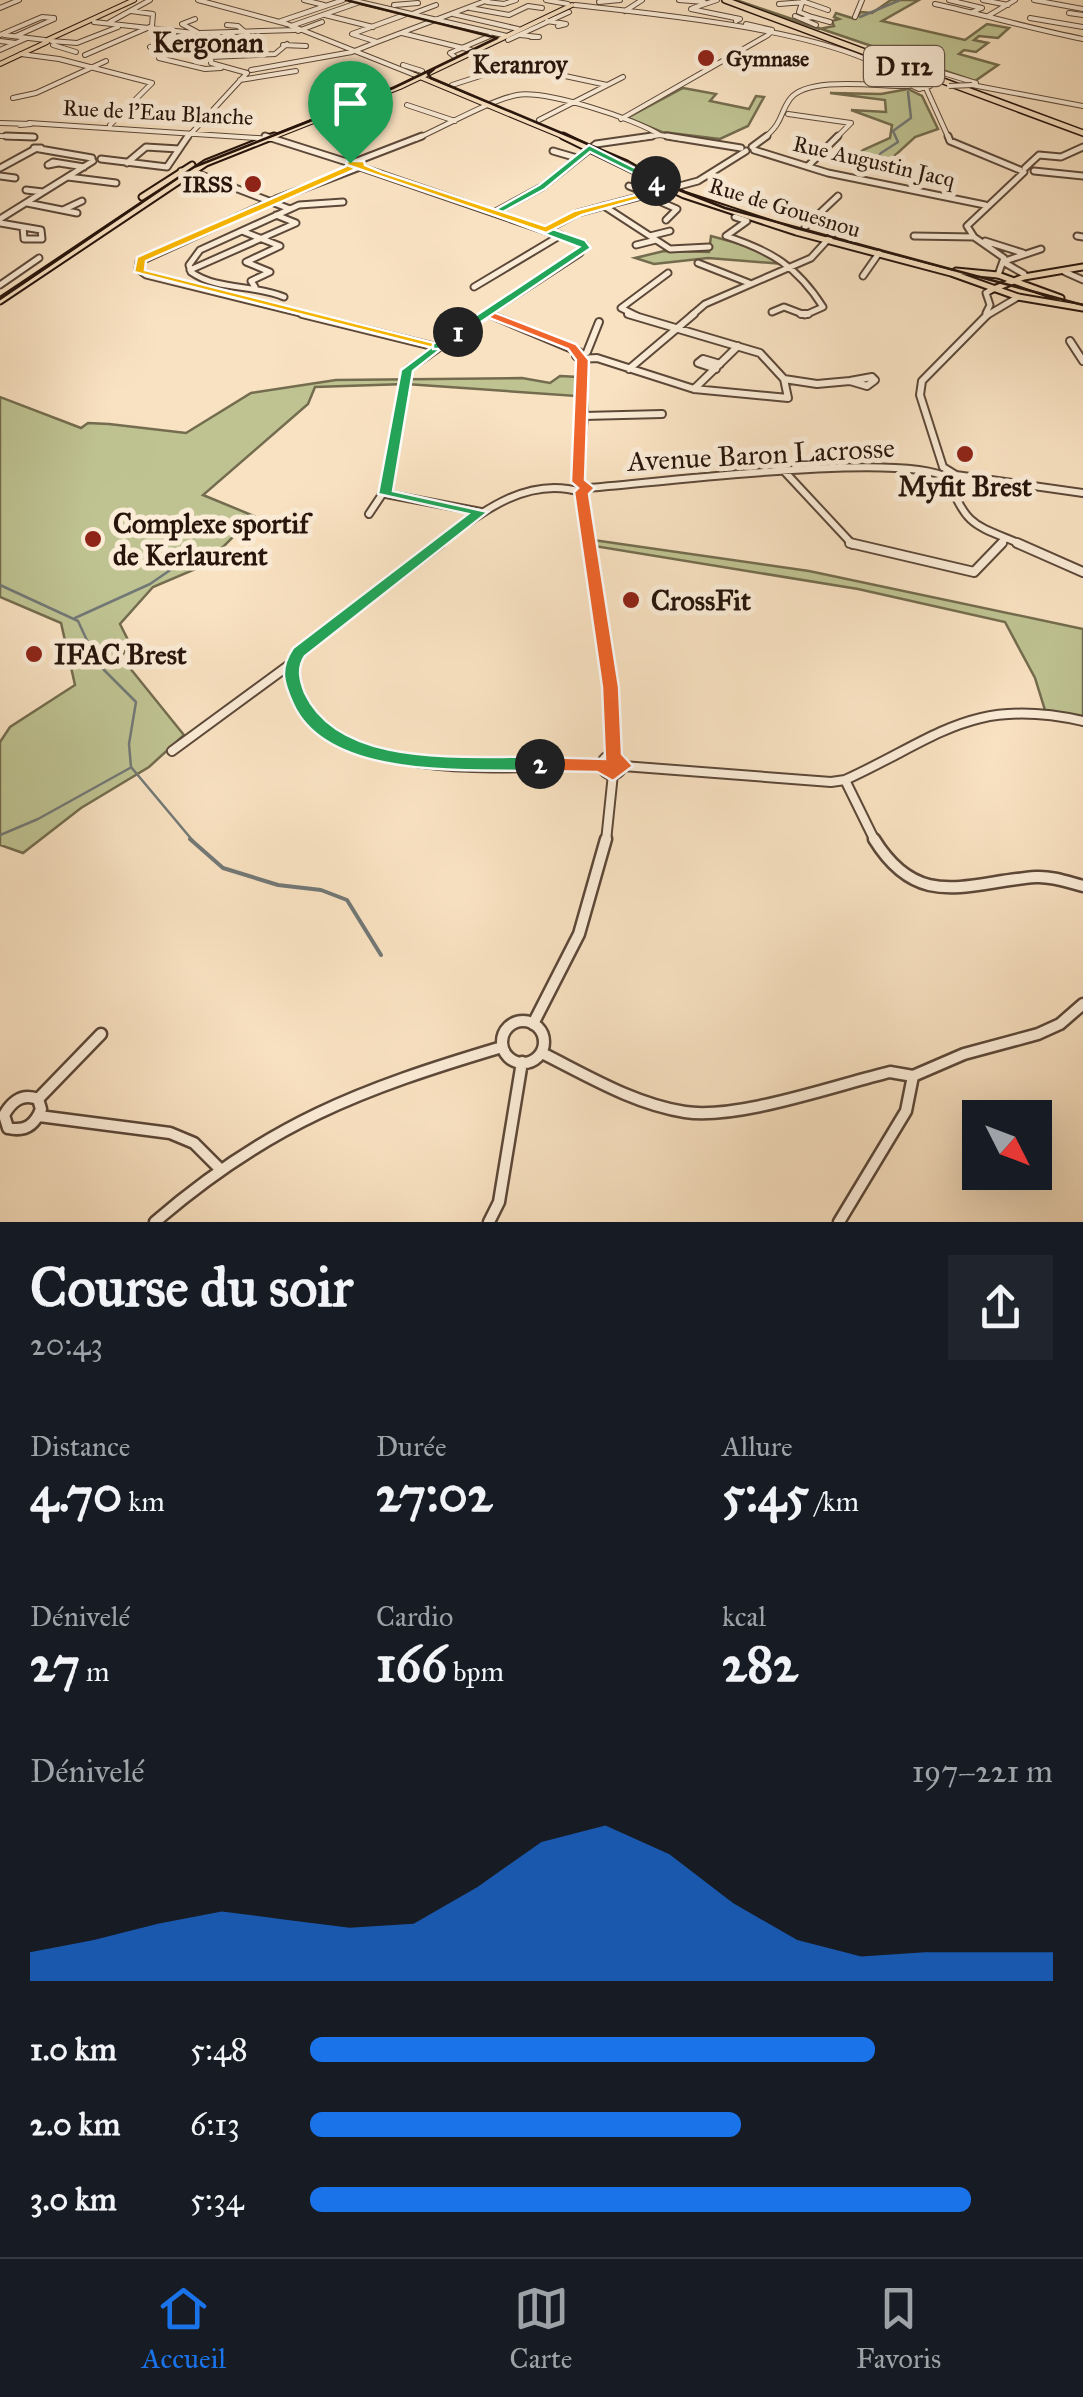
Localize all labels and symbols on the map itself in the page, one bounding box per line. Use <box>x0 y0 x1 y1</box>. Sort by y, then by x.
district label: Kergonan <box>152 25 264 60</box>
place label: Gymnase <box>726 45 809 72</box>
road number: D 112 <box>864 46 944 86</box>
marker: Gymnase <box>695 47 717 69</box>
district label: Keranroy <box>473 49 569 80</box>
pin <box>308 61 393 164</box>
street label: Rue de l'Eau Blanche <box>62 94 254 131</box>
street label: Rue Augustin Jacq <box>790 130 958 193</box>
pin: 4 <box>631 156 681 206</box>
place label: IRSS <box>183 171 233 198</box>
street label: Rue de Gouesnou <box>706 172 864 243</box>
marker: IRSS <box>242 173 264 195</box>
pin: 1 <box>433 307 483 357</box>
street label: Avenue Baron Lacrosse <box>626 430 895 479</box>
marker: Myfit Brest <box>954 443 976 465</box>
place label: Myfit Brest <box>898 469 1032 504</box>
place label: Complexe sportif de Kerlaurent <box>113 506 313 573</box>
marker: Complexe sportif de Kerlaurent <box>82 528 104 550</box>
place label: CrossFit <box>651 583 751 618</box>
marker: CrossFit <box>620 589 642 611</box>
place label: IFAC Brest <box>54 637 187 672</box>
marker: IFAC Brest <box>23 643 45 665</box>
pin: 2 <box>515 739 565 789</box>
north arrow <box>962 1100 1052 1190</box>

